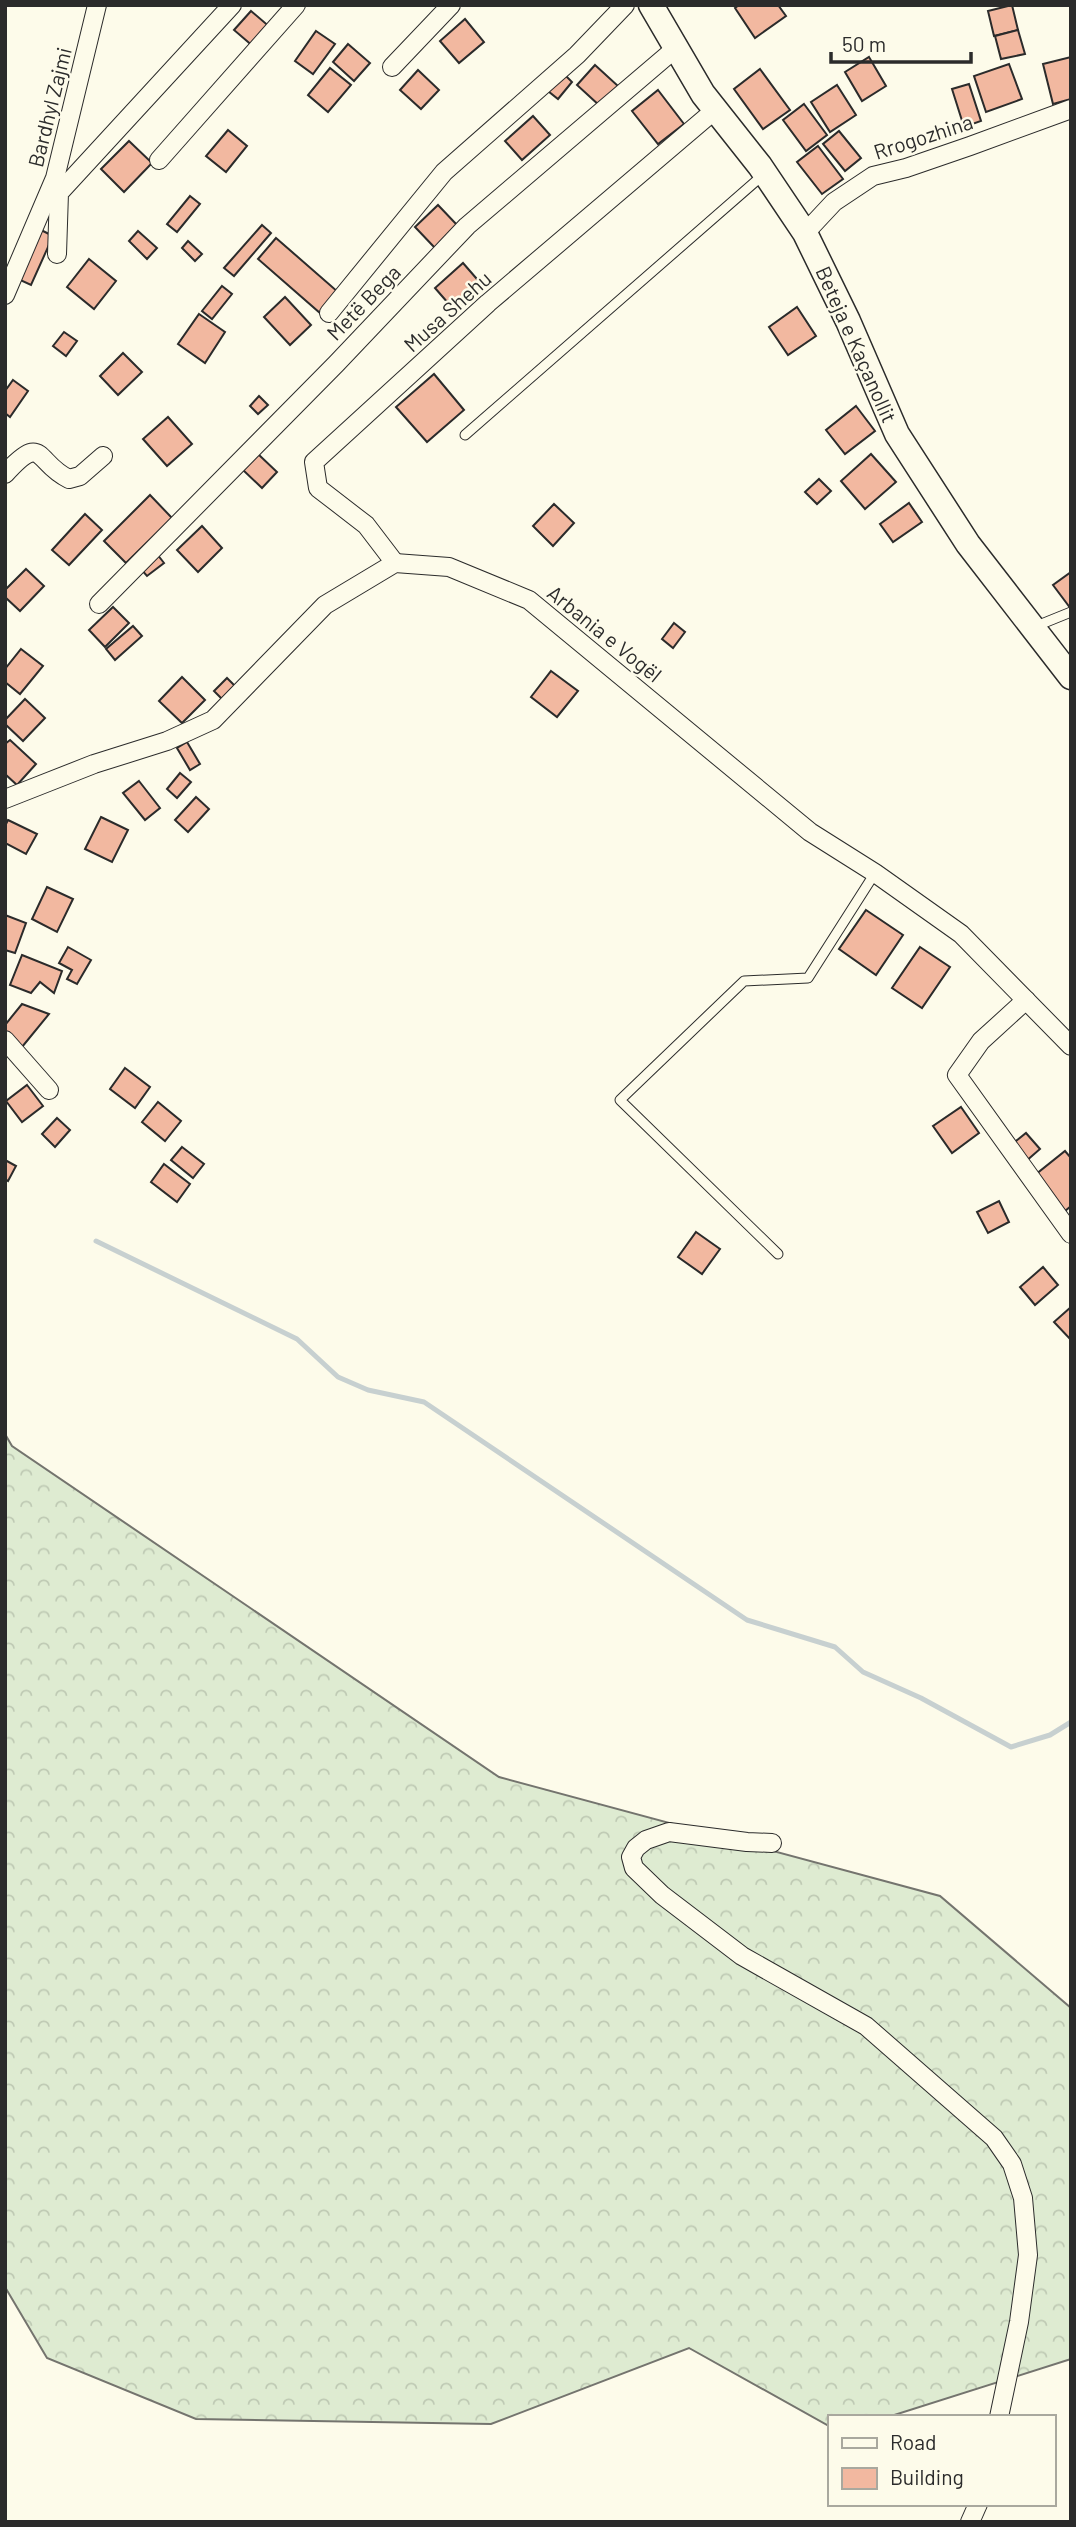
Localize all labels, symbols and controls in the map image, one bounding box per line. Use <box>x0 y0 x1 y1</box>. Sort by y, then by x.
scale bar <box>831 21 971 65</box>
text: 50 m <box>842 31 886 56</box>
street label: Bardhyl Zajmi <box>22 44 76 170</box>
street label: Rrogozhina <box>870 108 976 164</box>
street label: Metë Bega <box>321 259 405 345</box>
street label: Beteja e Kaçanollit <box>811 262 903 426</box>
street label: Musa Shehu <box>398 265 496 357</box>
street label: Arbania e Vogël <box>543 579 667 687</box>
legend <box>828 2415 1055 2506</box>
text: Road <box>890 2429 936 2454</box>
text: Building <box>890 2464 964 2489</box>

